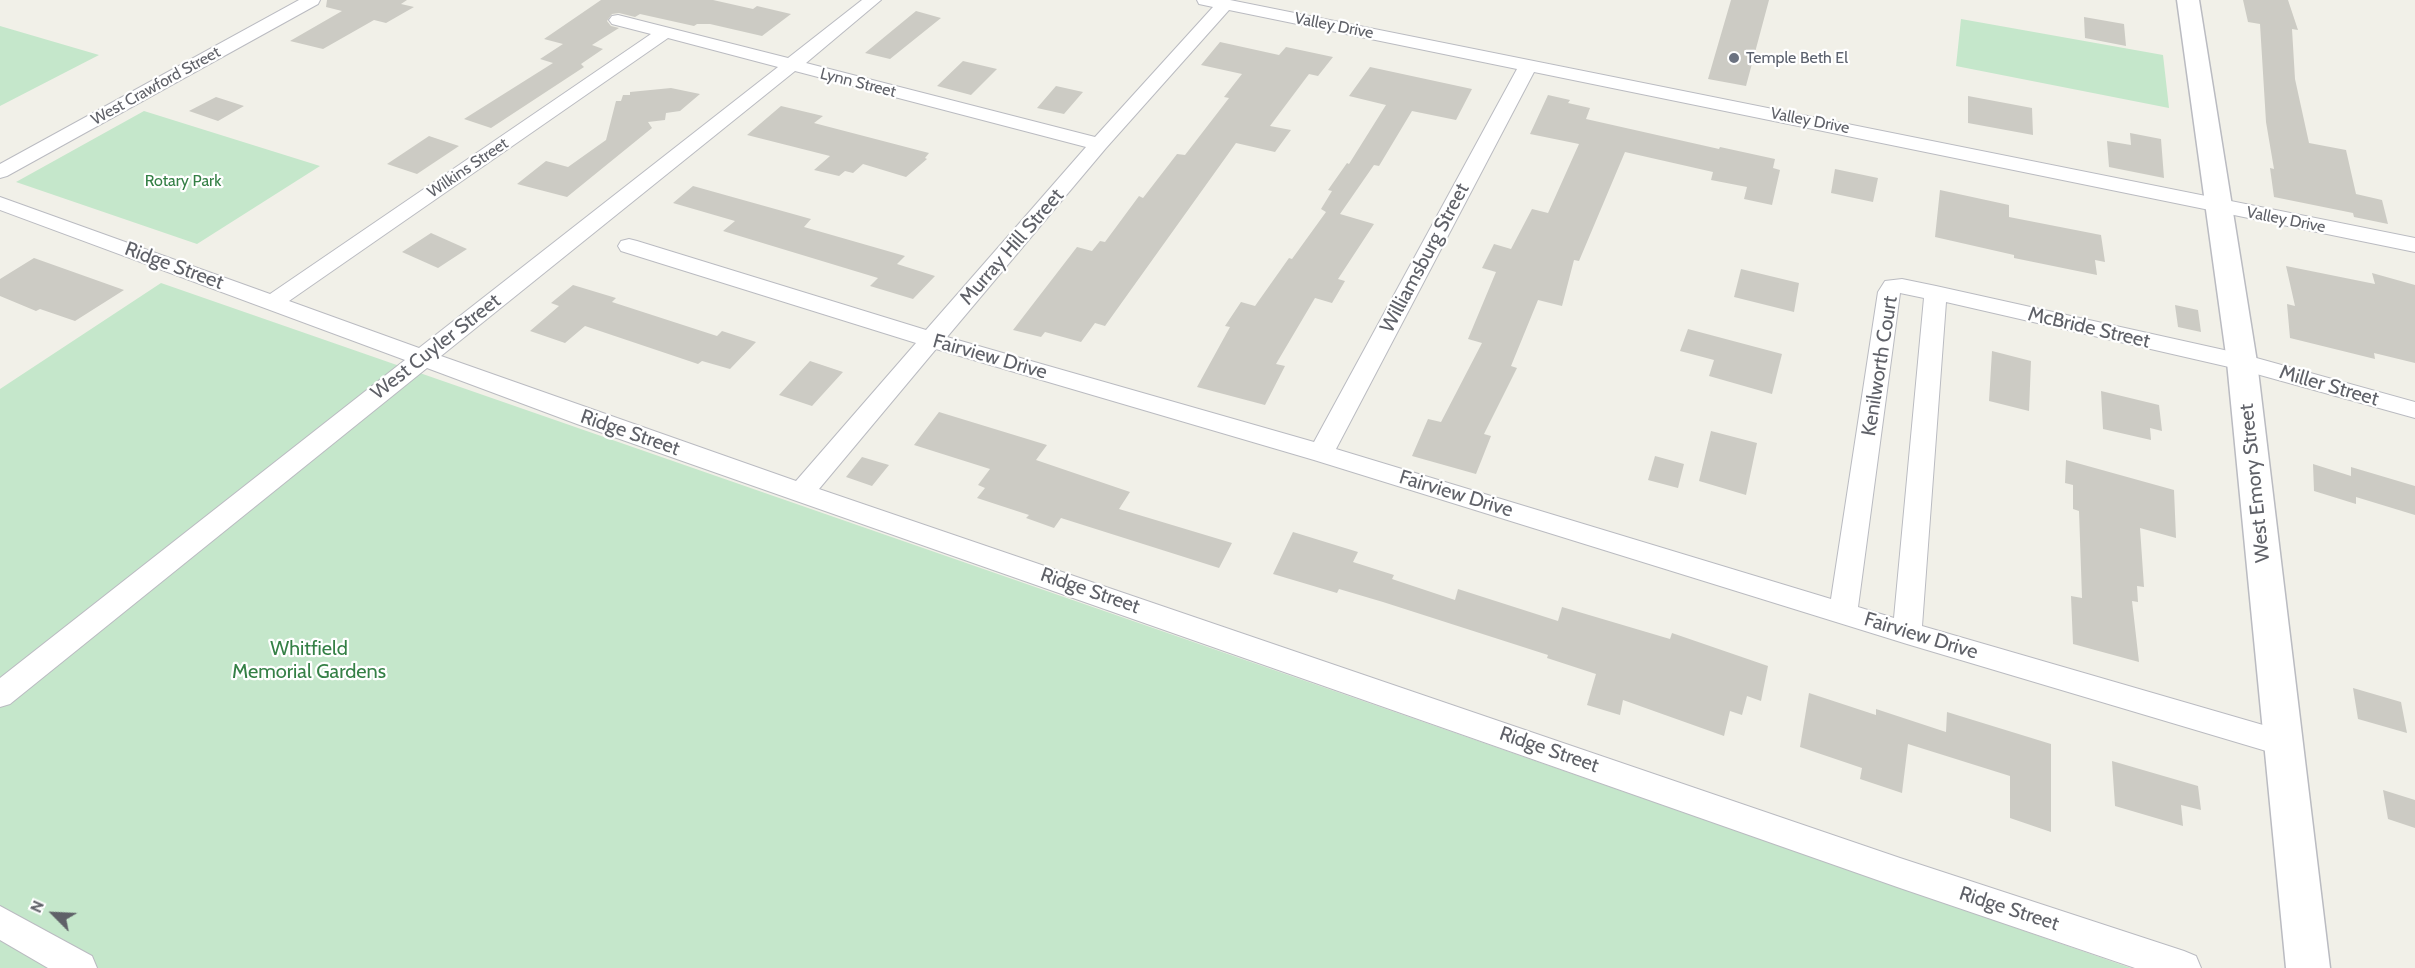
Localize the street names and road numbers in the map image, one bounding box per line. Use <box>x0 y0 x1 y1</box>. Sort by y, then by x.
street label: Valley Drive <box>1293 9 1375 43</box>
street label: West Crawford Street <box>88 43 224 129</box>
street label: Lynn Street <box>818 64 898 102</box>
street label: Valley Drive <box>1769 104 1851 138</box>
street label: Wilkins Street <box>424 134 512 202</box>
street label: Williamsburg Street <box>1375 179 1475 337</box>
street label: Murray Hill Street <box>955 184 1069 310</box>
street label: Valley Drive <box>2245 203 2327 237</box>
street label: Ridge Street <box>121 237 227 295</box>
street label: West Cuyler Street <box>367 289 505 405</box>
street label: Kenilworth Court <box>1857 294 1903 438</box>
street label: McBride Street <box>2026 302 2152 354</box>
street label: Fairview Drive <box>930 329 1050 385</box>
street label: Miller Street <box>2277 360 2381 412</box>
street label: West Emory Street <box>2235 402 2275 564</box>
street label: Ridge Street <box>577 405 683 461</box>
street label: Fairview Drive <box>1396 465 1516 523</box>
street label: Ridge Street <box>1037 563 1143 619</box>
street label: Fairview Drive <box>1861 607 1981 665</box>
street label: Ridge Street <box>1496 722 1602 778</box>
street label: Ridge Street <box>1956 882 2062 936</box>

